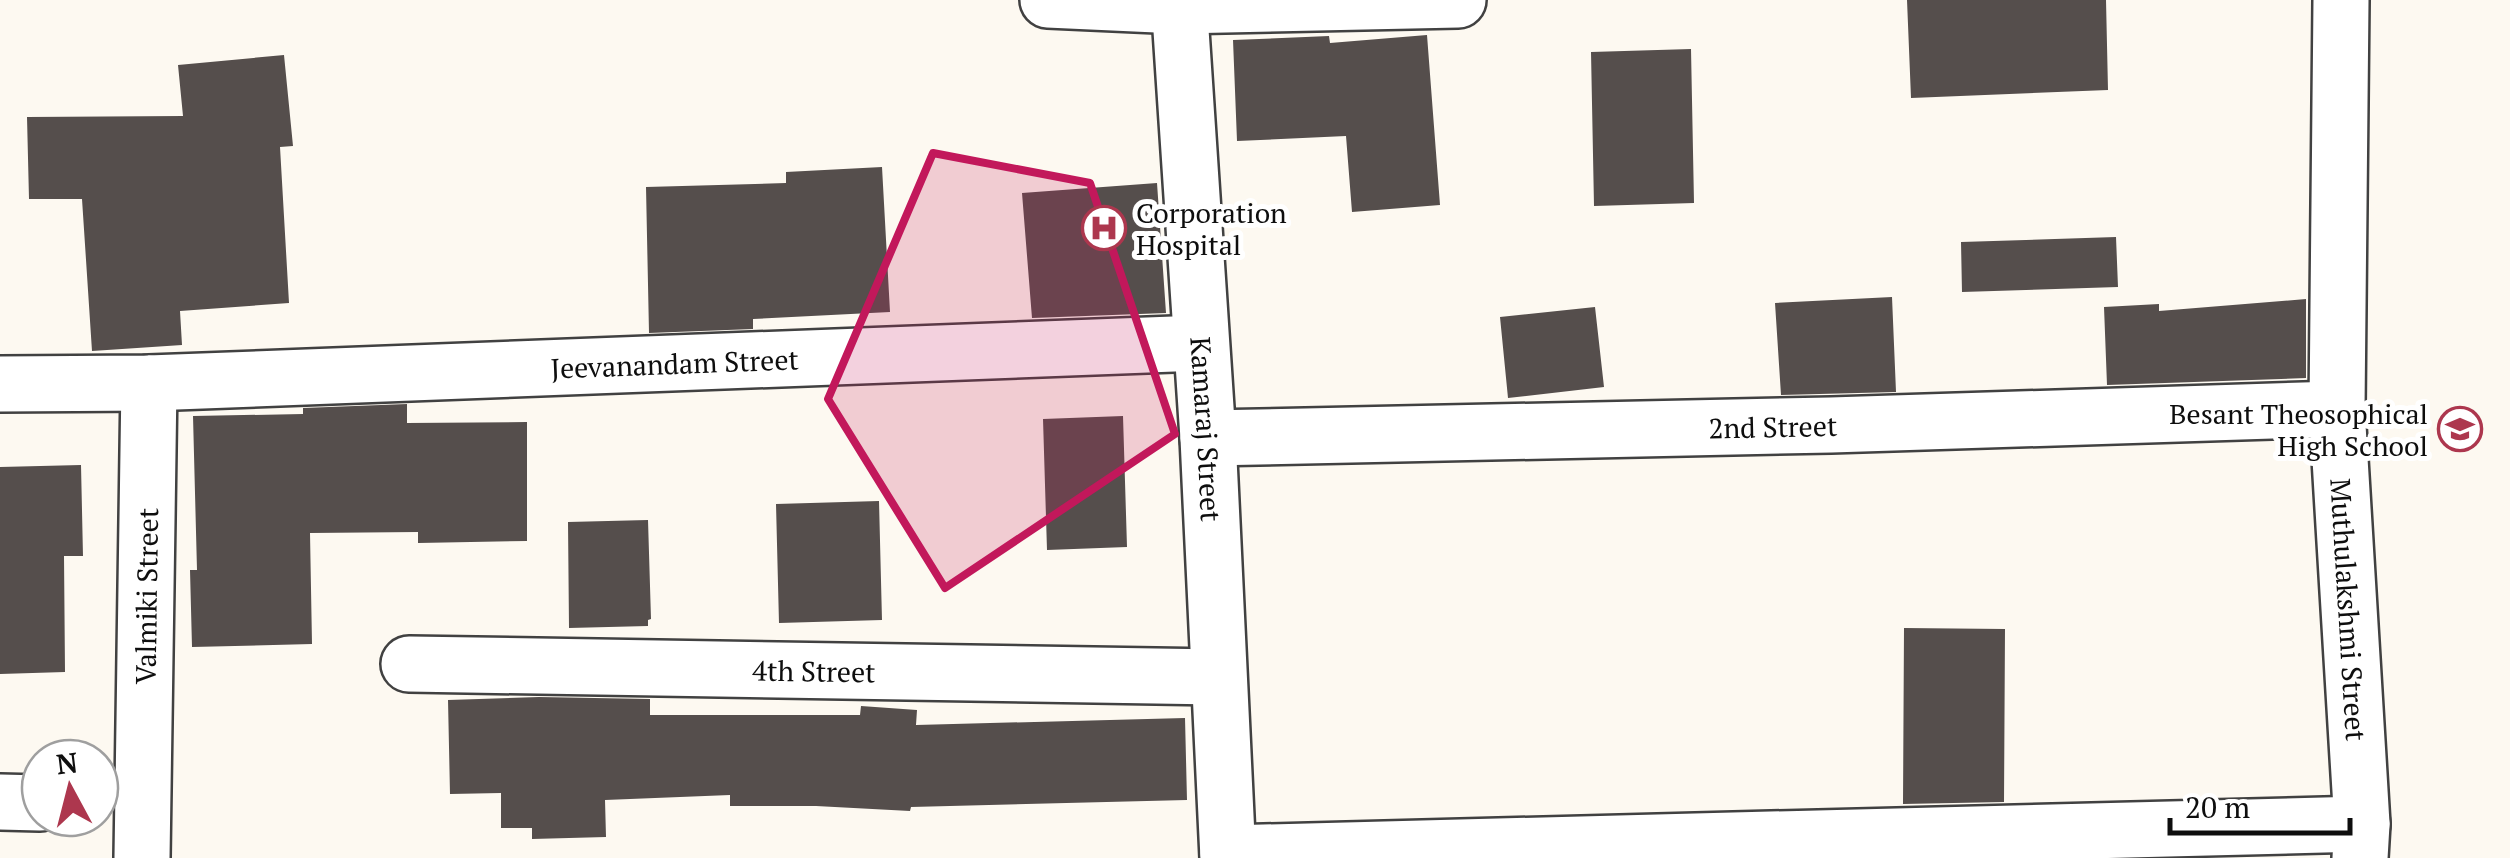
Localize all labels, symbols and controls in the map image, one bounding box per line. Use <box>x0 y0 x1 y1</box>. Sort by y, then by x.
place label: Corporation Hospital <box>1136 194 1287 263</box>
hospital icon: Corporation Hospital <box>1081 205 1127 251</box>
street label: Kamaraj Street <box>1183 335 1230 523</box>
street label: Jeevanandam Street <box>550 340 800 386</box>
place label: Besant Theosophical High School <box>2169 395 2428 464</box>
street label: 2nd Street <box>1708 406 1838 446</box>
school or university icon: Besant Theosophical High School <box>2437 406 2483 452</box>
street label: Muthulakshmi Street <box>2323 477 2375 743</box>
street label: Valmiki Street <box>126 507 166 685</box>
street label: 4th Street <box>752 651 877 690</box>
north arrow <box>20 738 120 838</box>
text: N <box>54 743 80 782</box>
scale bar <box>2170 773 2350 835</box>
text: 20 m <box>2185 787 2250 827</box>

